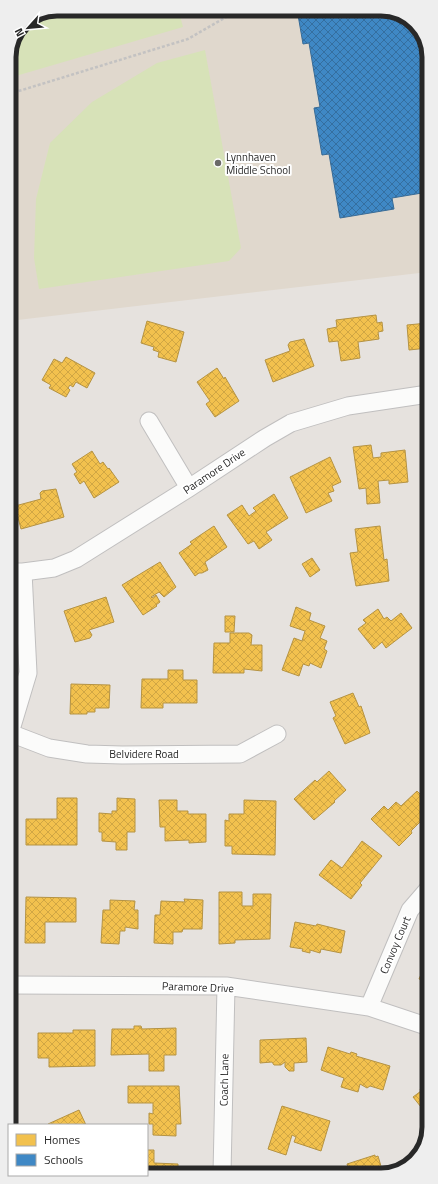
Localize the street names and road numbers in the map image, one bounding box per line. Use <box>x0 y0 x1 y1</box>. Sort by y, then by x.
street label: Paramore Drive <box>180 444 249 498</box>
street label: Belvidere Road <box>109 746 179 762</box>
street label: Convoy Court <box>376 914 414 976</box>
street label: Paramore Drive <box>162 978 235 996</box>
street label: Coach Lane <box>216 1053 232 1106</box>

